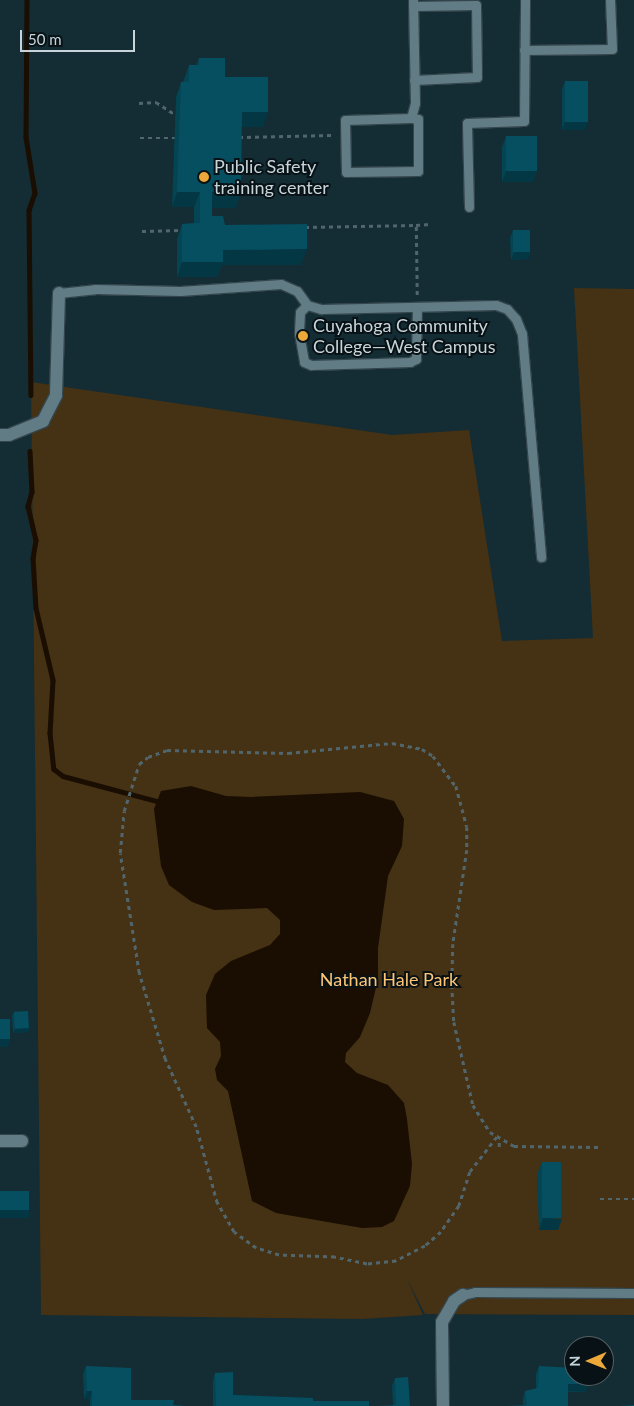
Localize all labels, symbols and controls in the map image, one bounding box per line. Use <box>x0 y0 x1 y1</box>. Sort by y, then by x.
scale bar <box>22 20 138 52</box>
text: 50 m <box>28 30 62 48</box>
place label: Public Safety training center <box>214 156 329 198</box>
marker: Public Safety training center <box>198 171 210 183</box>
place label: Cuyahoga Community College—West Campus <box>313 315 495 358</box>
marker: Cuyahoga Community College—West Campus <box>297 330 309 342</box>
park label: Nathan Hale Park <box>320 968 458 990</box>
north arrow <box>564 1336 614 1386</box>
text: N <box>566 1356 583 1367</box>

